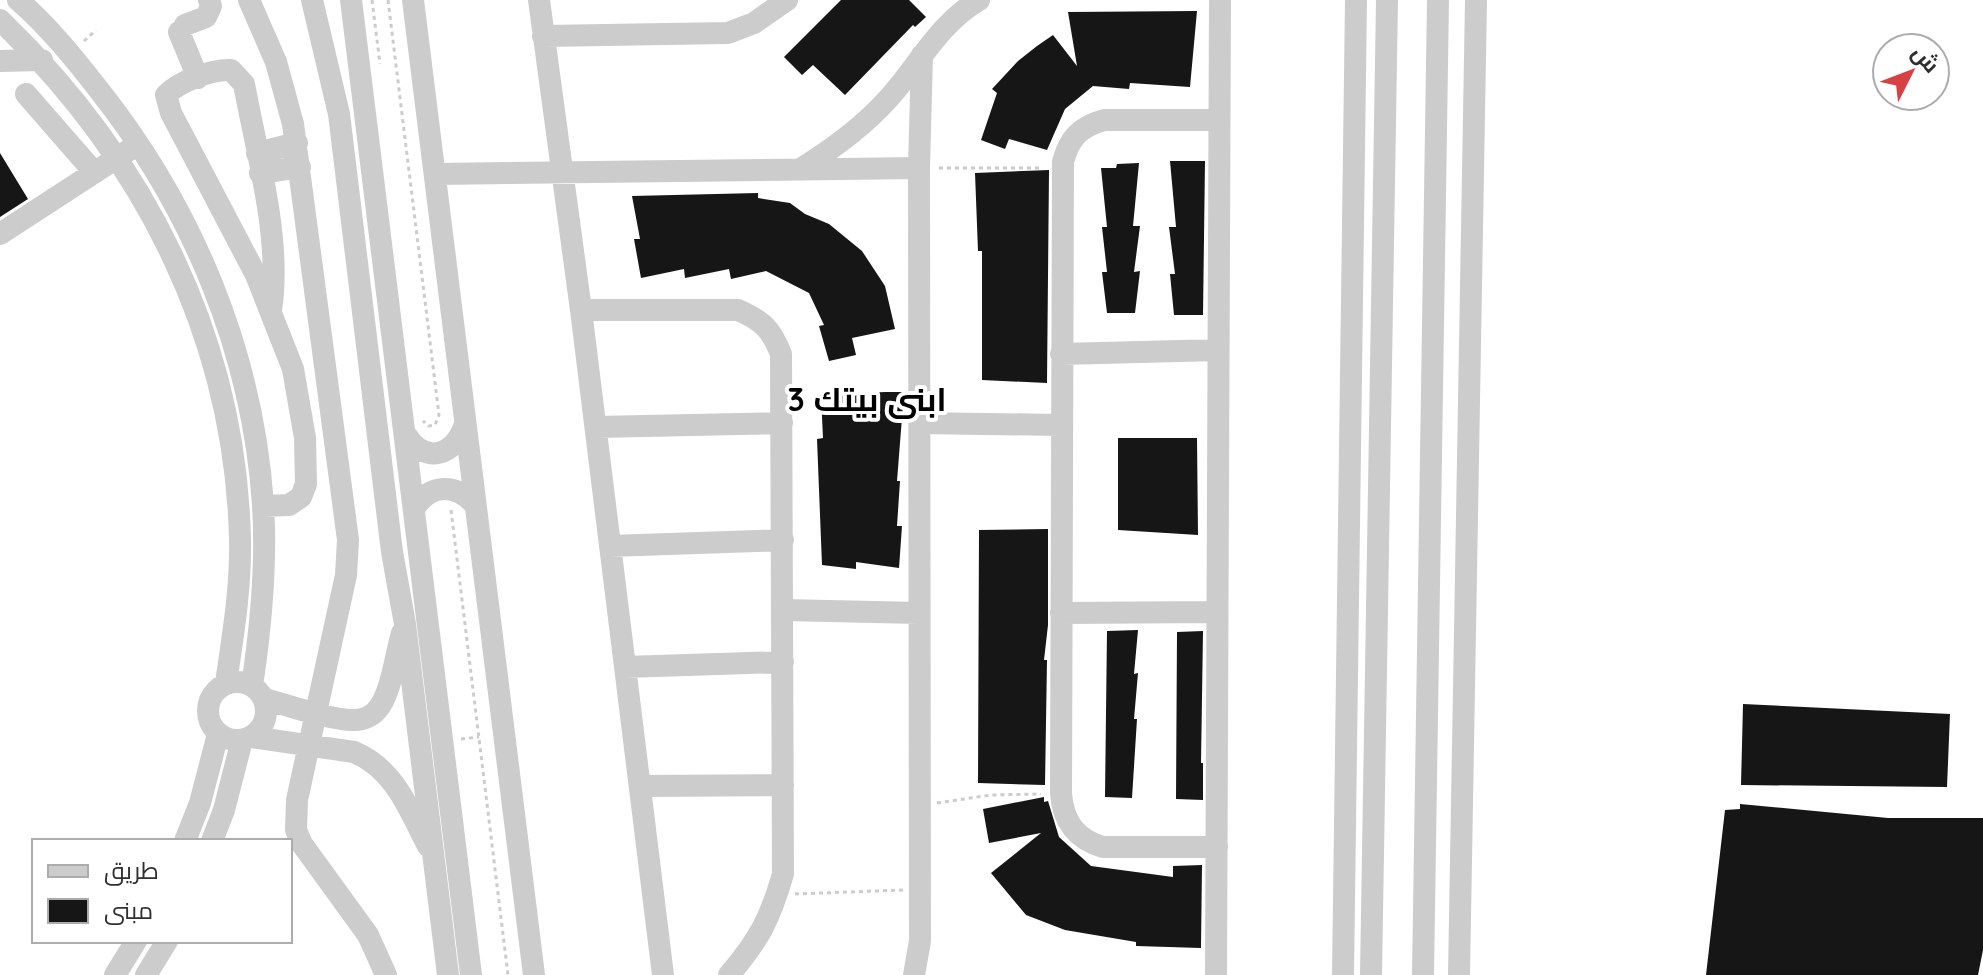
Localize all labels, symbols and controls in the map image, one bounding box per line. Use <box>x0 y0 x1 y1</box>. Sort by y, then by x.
north arrow <box>1871 32 1951 112</box>
text: ش <box>1906 39 1946 78</box>
district label: ابنى بيتك 3 <box>788 379 946 419</box>
legend <box>32 839 292 943</box>
text: طريق <box>104 855 159 886</box>
text: مبنى <box>104 895 153 925</box>

